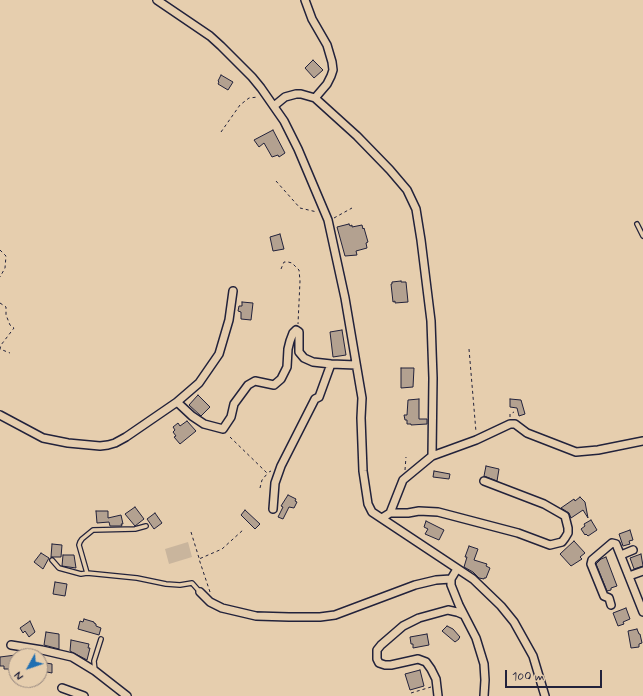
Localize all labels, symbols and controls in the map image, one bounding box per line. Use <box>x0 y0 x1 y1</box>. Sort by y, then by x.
north arrow <box>8 648 48 688</box>
scale bar <box>507 662 604 688</box>
text: N <box>12 668 27 682</box>
text: 100 m <box>512 669 544 685</box>

